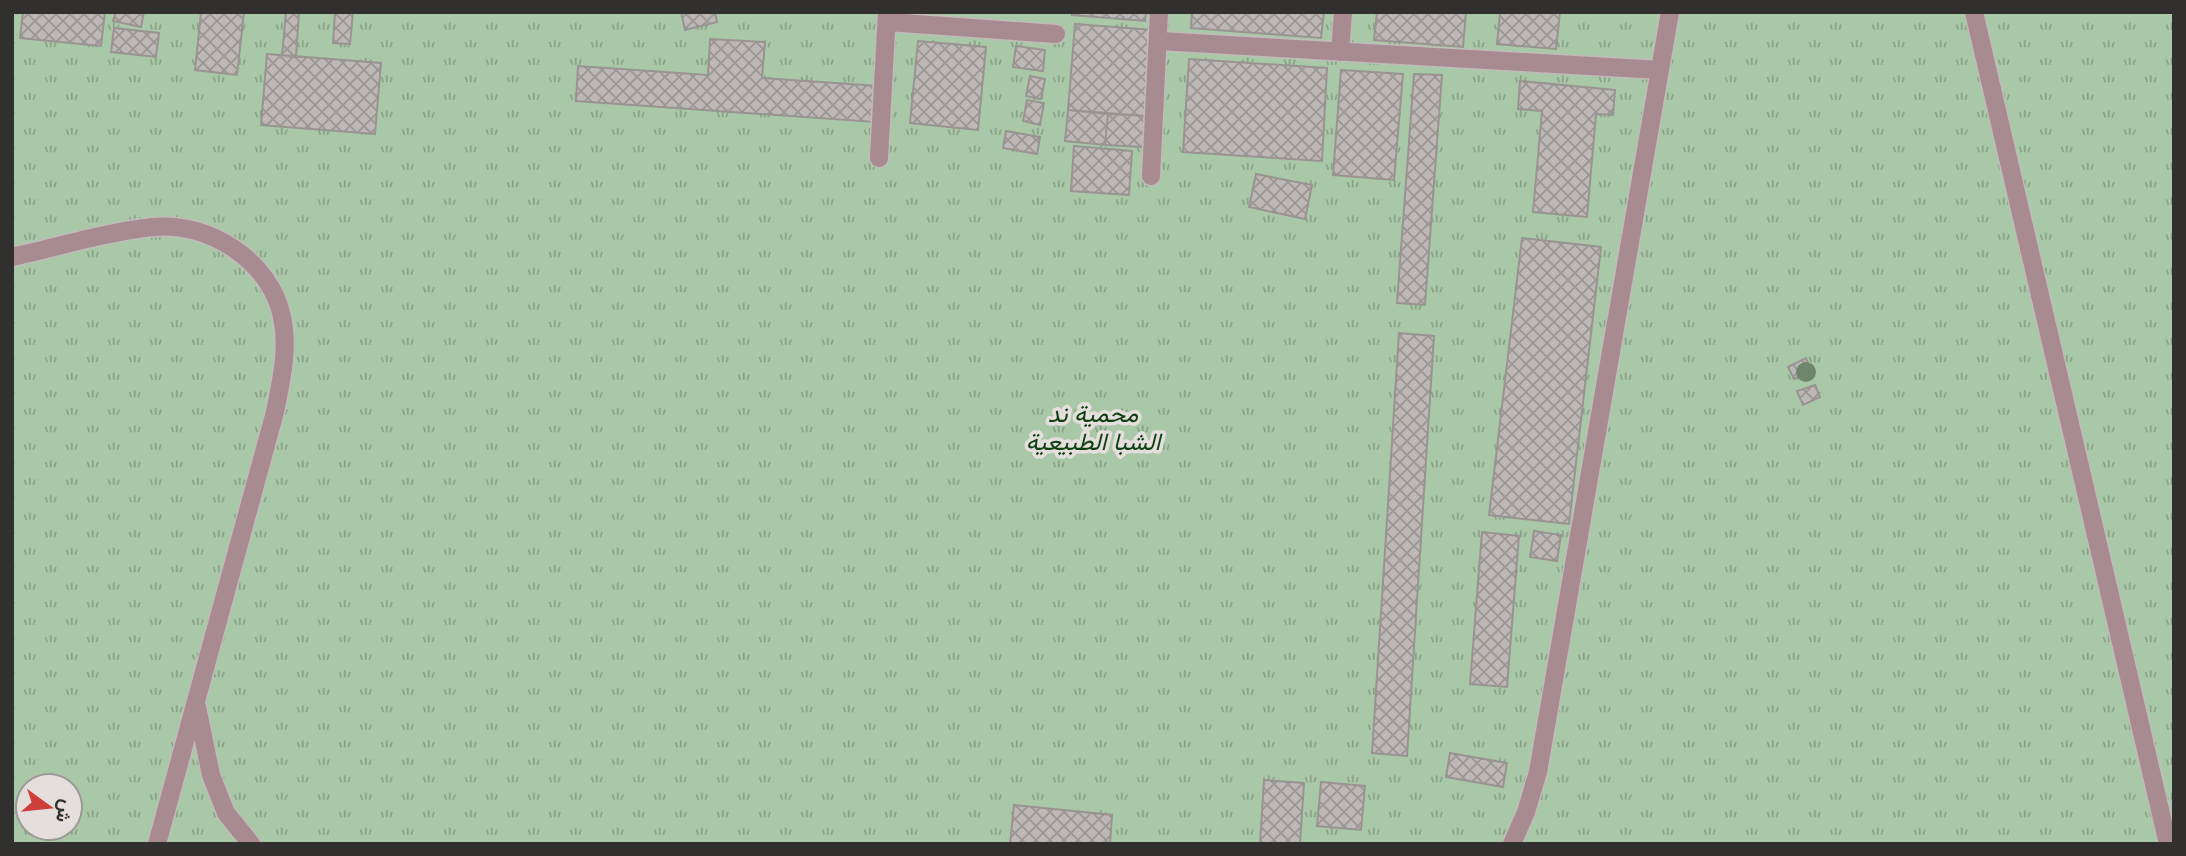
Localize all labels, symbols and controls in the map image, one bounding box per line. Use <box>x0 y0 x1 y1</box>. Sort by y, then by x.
park label: محمية ند الشبا الطبيعية <box>1026 399 1163 456</box>
north arrow <box>14 772 84 842</box>
text: ش <box>51 797 79 825</box>

